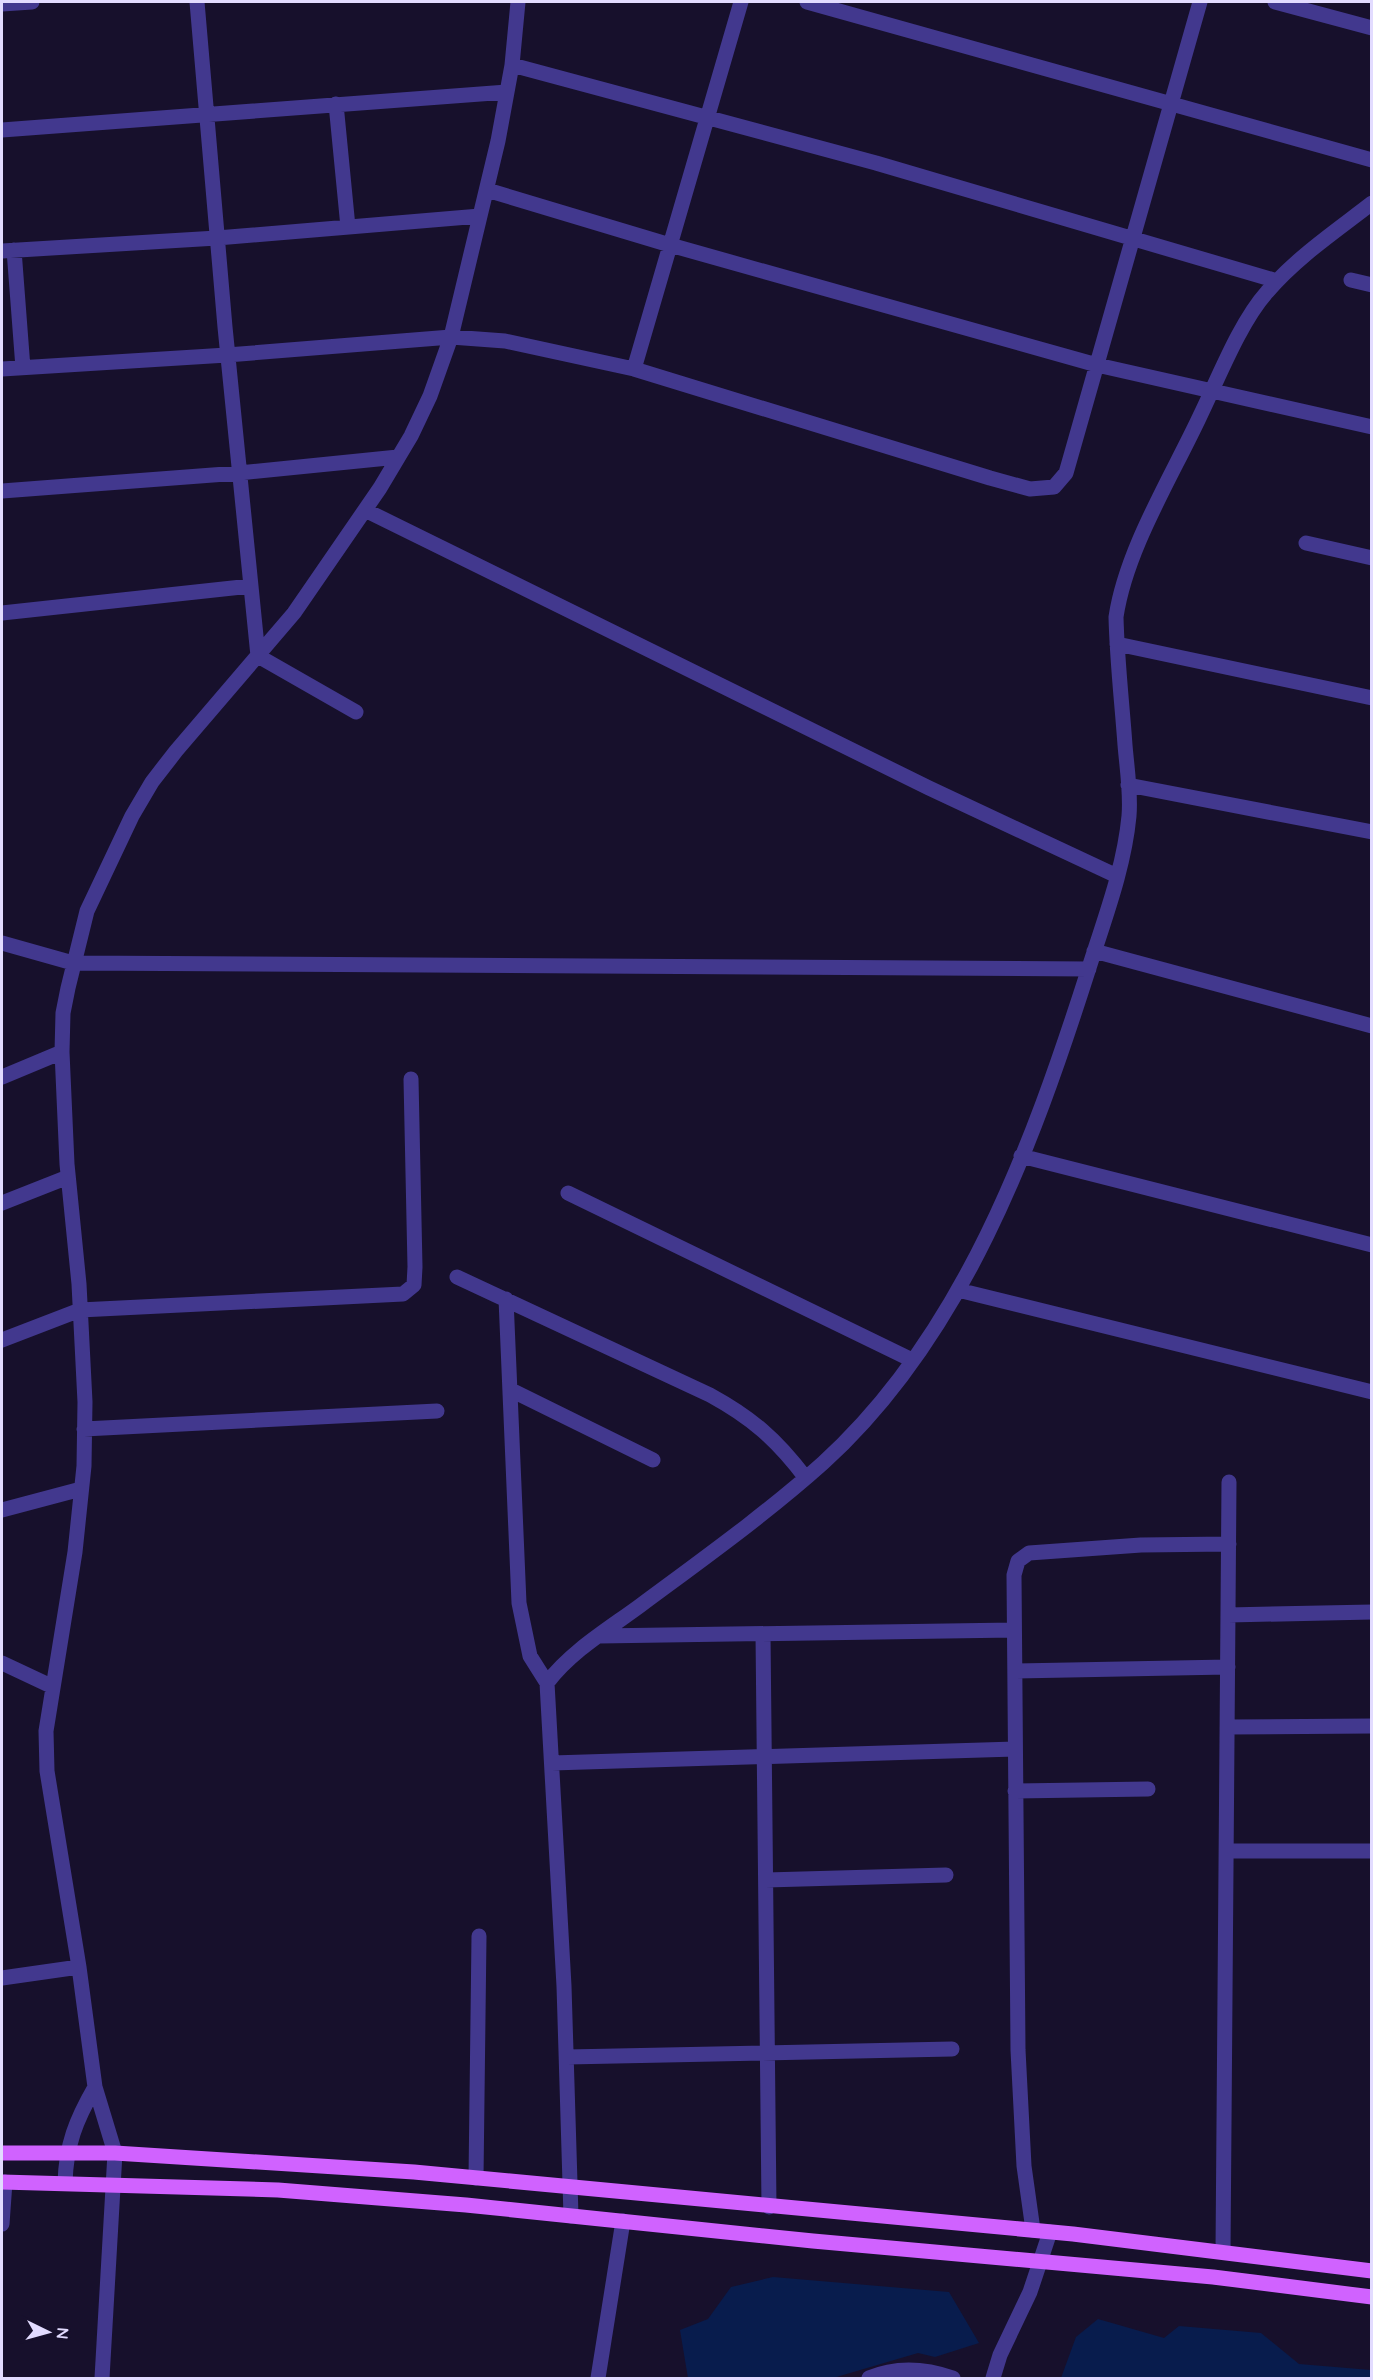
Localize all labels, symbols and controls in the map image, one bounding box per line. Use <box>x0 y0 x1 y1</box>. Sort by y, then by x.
north arrow <box>18 2302 78 2362</box>
text: N <box>52 2327 73 2340</box>

